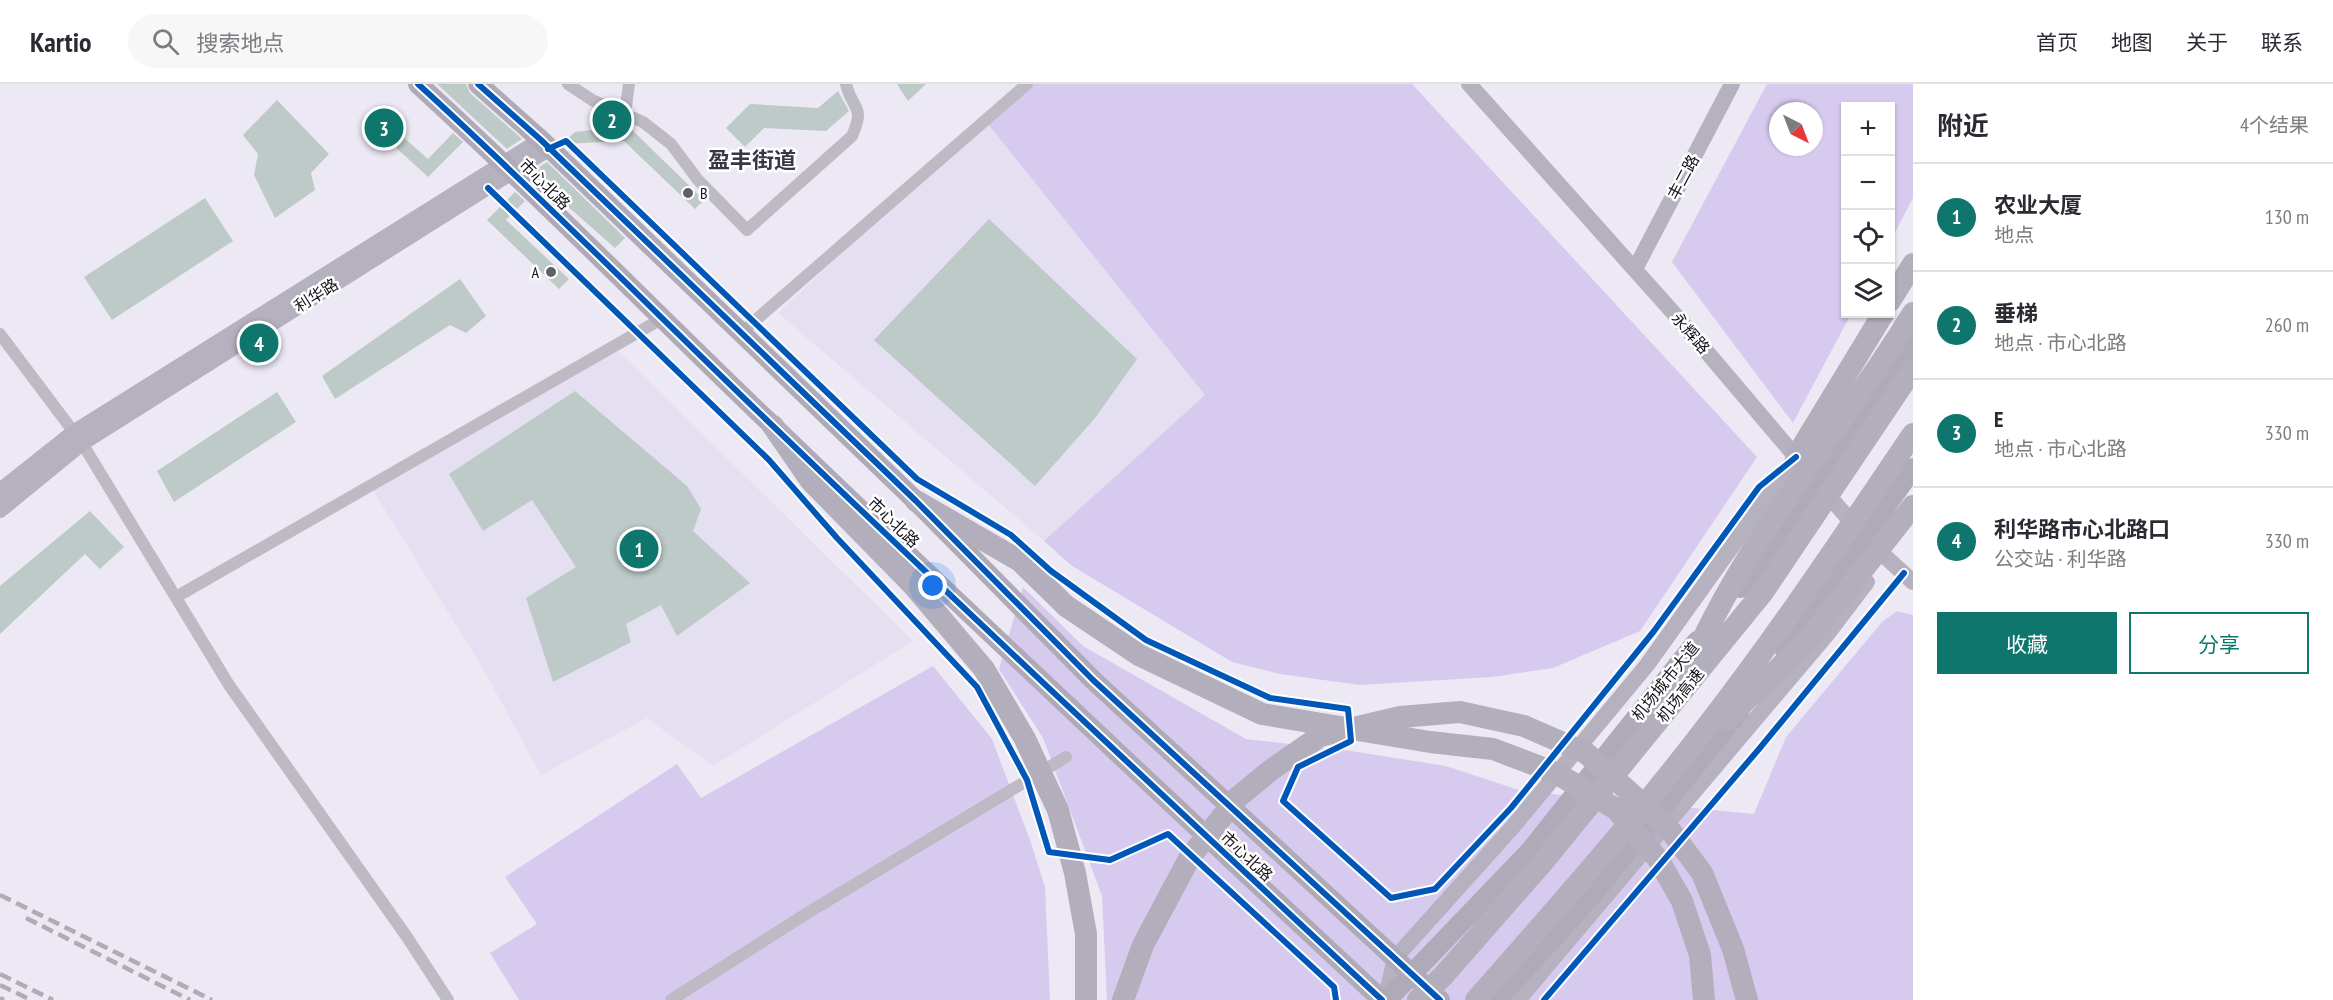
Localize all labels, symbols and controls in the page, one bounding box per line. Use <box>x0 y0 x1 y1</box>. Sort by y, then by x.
search box <box>128 14 548 68</box>
text: Kartio <box>30 23 92 60</box>
icon: search <box>149 25 182 58</box>
text: 搜索地点 <box>197 29 285 57</box>
text: 首页 <box>2036 29 2078 56</box>
text: 地图 <box>2111 29 2153 56</box>
text: 关于 <box>2186 29 2228 56</box>
text: 联系 <box>2261 29 2303 56</box>
pin: 2 <box>592 98 632 142</box>
north arrow <box>1769 102 1823 156</box>
map controls <box>1841 102 1895 318</box>
button: + <box>1841 102 1895 156</box>
pin: 3 <box>364 106 404 150</box>
text: 附近 <box>1937 109 1989 142</box>
text: 4个结果 <box>2240 112 2309 138</box>
district label: 盈丰街道 <box>708 146 796 174</box>
street label: 丰二路 <box>1663 151 1703 203</box>
street label: 市心北路 <box>515 154 575 214</box>
button: − <box>1841 156 1895 210</box>
place label: B <box>700 183 708 203</box>
marker: B <box>681 186 695 200</box>
text: 农业大厦 <box>1994 191 2082 219</box>
text: 1 <box>1952 204 1961 230</box>
text: 130 m <box>2265 204 2309 230</box>
button: locate <box>1841 210 1895 264</box>
text: 地点 <box>1994 222 2034 248</box>
place label: A <box>531 262 539 282</box>
button: layers <box>1841 264 1895 318</box>
marker: A <box>544 265 558 279</box>
street label: 利华路 <box>290 274 342 316</box>
text: 垂梯 <box>1994 299 2038 327</box>
street label: 永辉路 <box>1668 308 1714 358</box>
text: 2 <box>1952 312 1961 338</box>
text: 260 m <box>2265 312 2309 338</box>
pin: 4 <box>240 320 278 366</box>
text: 地点 · 市心北路 <box>1994 330 2127 356</box>
text: E <box>1994 405 2003 433</box>
text: 3 <box>1952 420 1961 446</box>
text: 330 m <box>2265 420 2309 446</box>
text: 地点 · 市心北路 <box>1994 436 2127 462</box>
street label: 市心北路 <box>864 493 924 551</box>
text: 利华路市心北路口 <box>1994 515 2170 543</box>
pin: 1 <box>620 526 658 572</box>
text: 4 <box>1952 528 1961 554</box>
text: 330 m <box>2265 528 2309 554</box>
text: 公交站 · 利华路 <box>1994 546 2127 572</box>
your location <box>918 571 947 600</box>
button: 收藏 <box>1937 612 2117 674</box>
button: 分享 <box>2129 612 2309 674</box>
street label: 机场城市大道 <box>1627 637 1703 725</box>
street label: 机场高速 <box>1652 664 1708 726</box>
street label: 市心北路 <box>1217 827 1277 885</box>

